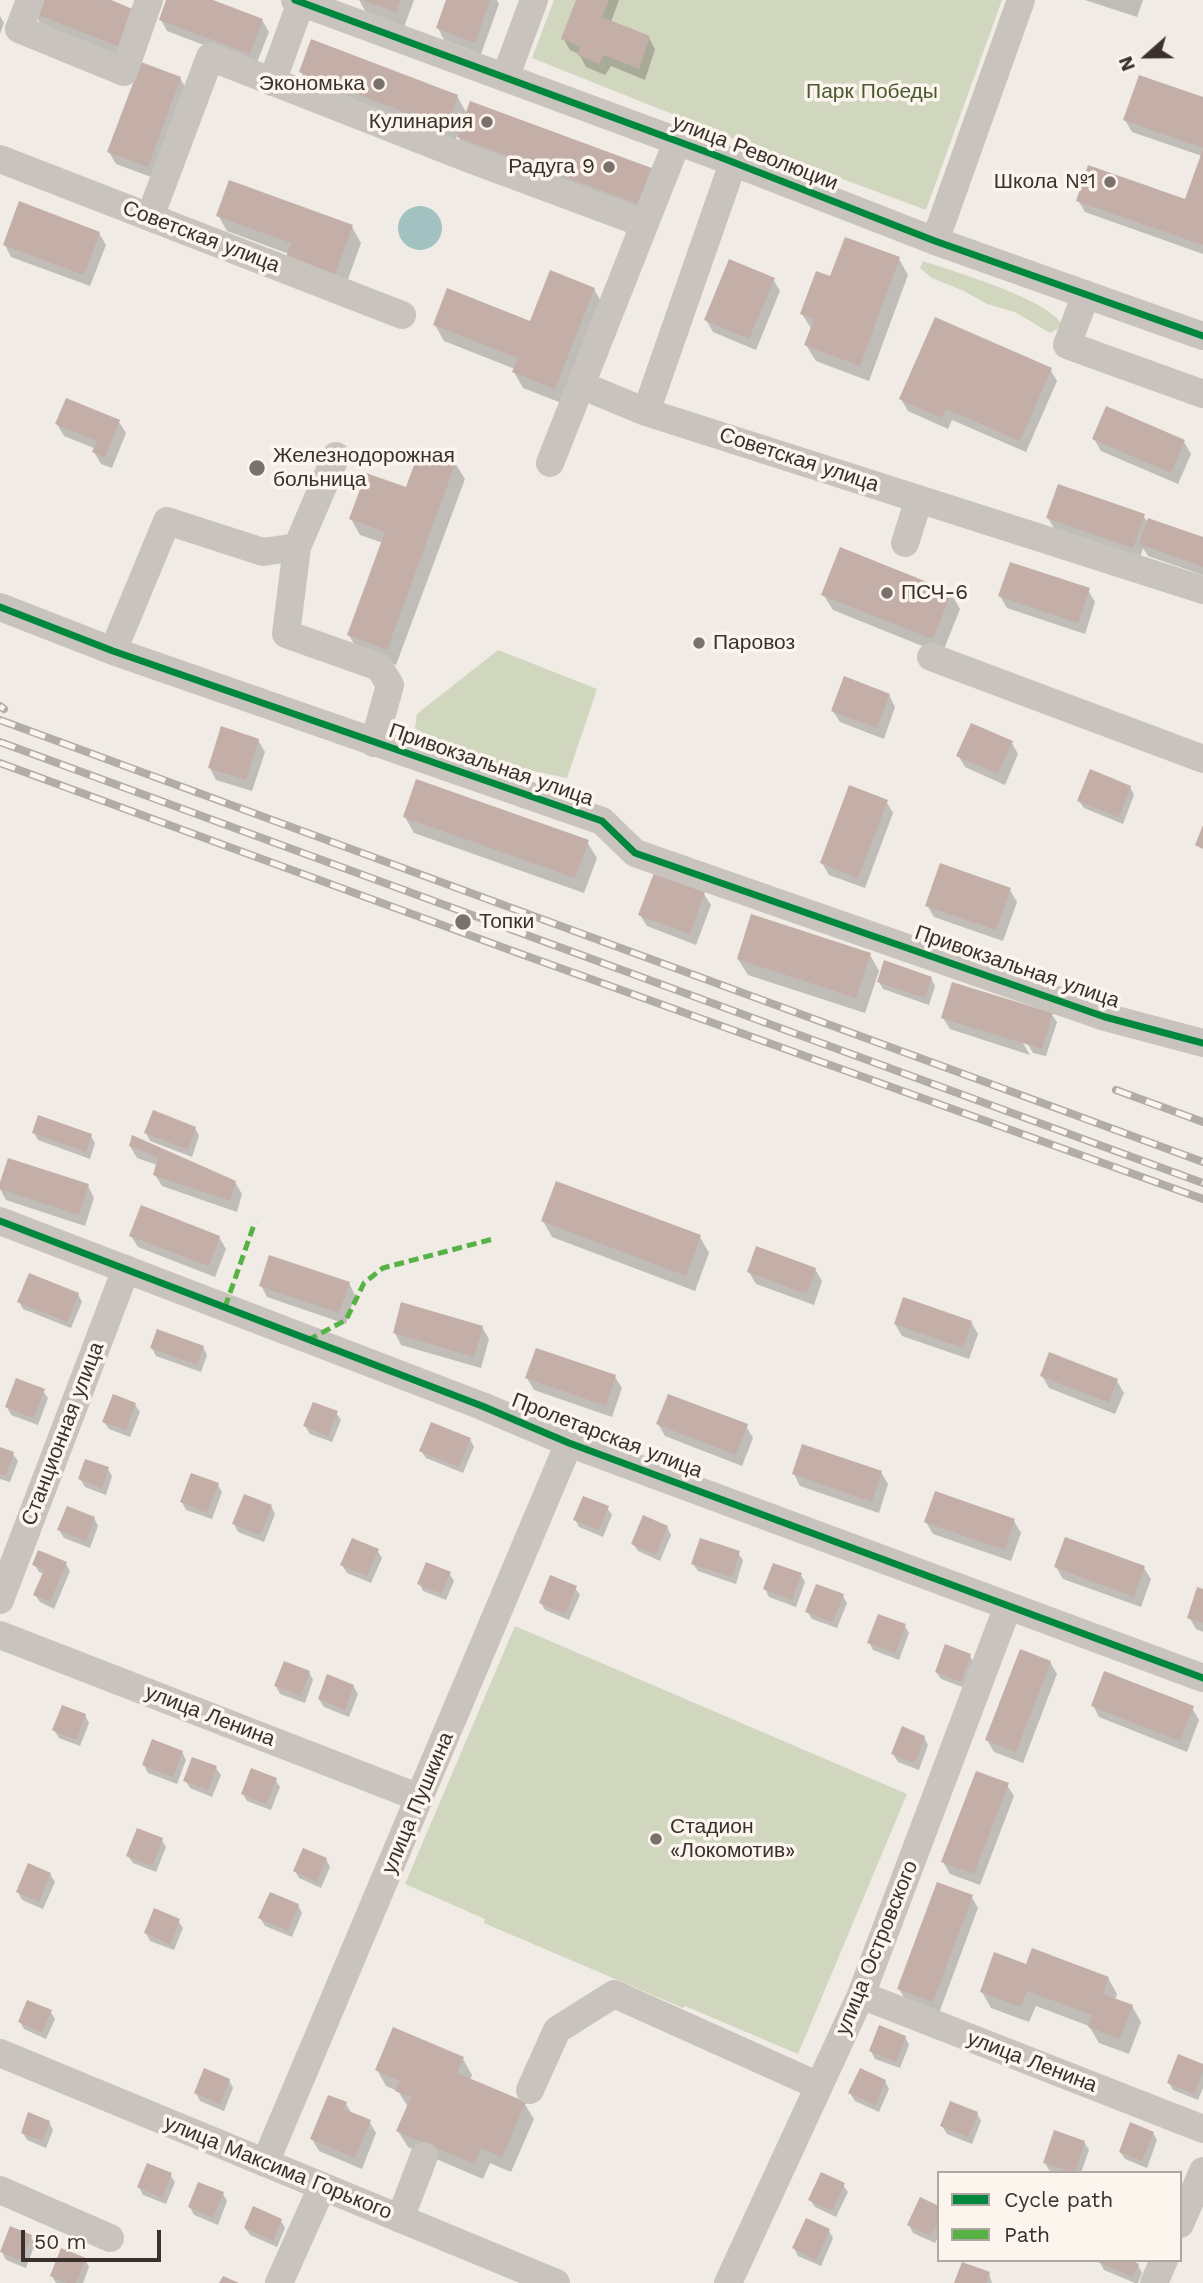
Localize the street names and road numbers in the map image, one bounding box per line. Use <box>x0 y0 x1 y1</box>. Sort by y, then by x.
street label: улица Революции <box>669 110 841 196</box>
street label: Советская улица <box>119 195 283 279</box>
street label: Советская улица <box>716 422 882 498</box>
street label: Привокзальная улица <box>385 718 597 812</box>
street label: Привокзальная улица <box>911 920 1123 1014</box>
street label: Станционная улица <box>16 1339 110 1529</box>
street label: Пролетарская улица <box>508 1388 706 1484</box>
street label: улица Ленина <box>142 1680 278 1752</box>
street label: улица Пушкина <box>377 1728 459 1878</box>
street label: улица Островского <box>830 1857 924 2039</box>
street label: улица Ленина <box>964 2026 1100 2098</box>
street label: улица Максима Горького <box>160 2111 396 2225</box>

